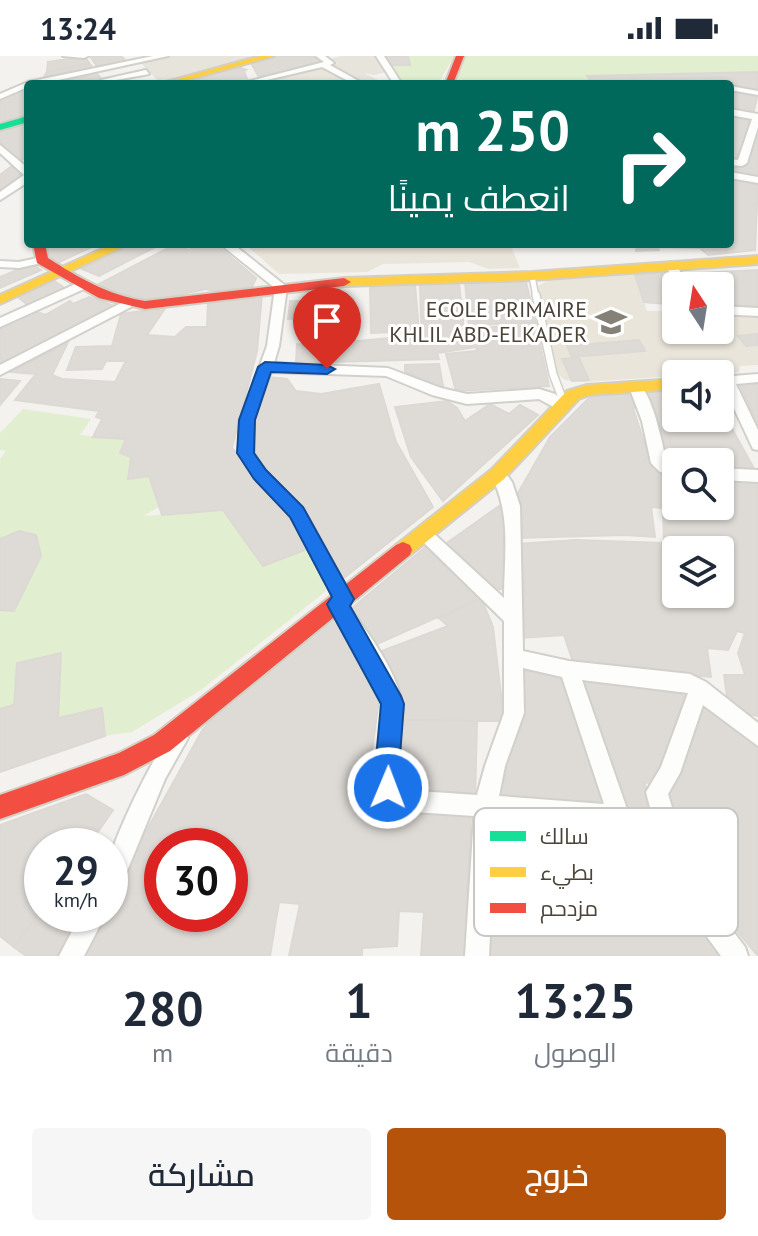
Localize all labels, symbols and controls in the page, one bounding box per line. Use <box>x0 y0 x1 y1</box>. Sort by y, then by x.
text: 13:24 <box>40 9 116 48</box>
text: 250 m <box>415 94 570 166</box>
icon: right <box>598 112 702 216</box>
text: انعطف يمينًا <box>388 174 570 221</box>
north arrow <box>662 272 734 344</box>
map controls <box>662 272 734 608</box>
pin <box>293 287 361 369</box>
place label: ECOLE PRIMAIRE KHLIL ABD-ELKADER <box>389 295 587 348</box>
icon: arrive <box>305 299 349 343</box>
school or university icon: ECOLE PRIMAIRE KHLIL ABD-ELKADER <box>594 305 628 339</box>
button: sound <box>662 360 734 432</box>
button: search <box>662 448 734 520</box>
button: layers <box>662 536 734 608</box>
position arrow <box>346 746 430 830</box>
legend <box>474 808 738 936</box>
text: سالك <box>540 822 589 850</box>
speed limit sign: 30 <box>144 828 248 932</box>
text: 29 <box>53 844 99 896</box>
text: بطيء <box>540 858 594 889</box>
text: km/h <box>54 887 98 913</box>
text: مزدحم <box>540 894 598 924</box>
text: 1 <box>345 969 373 1031</box>
text: 13:25 <box>515 969 636 1031</box>
text: 280 <box>122 977 203 1039</box>
text: m <box>152 1036 173 1069</box>
text: دقيقة <box>325 1036 393 1069</box>
text: الوصول <box>534 1036 617 1069</box>
button: مشاركة <box>32 1128 371 1220</box>
button: خروج <box>387 1128 726 1220</box>

